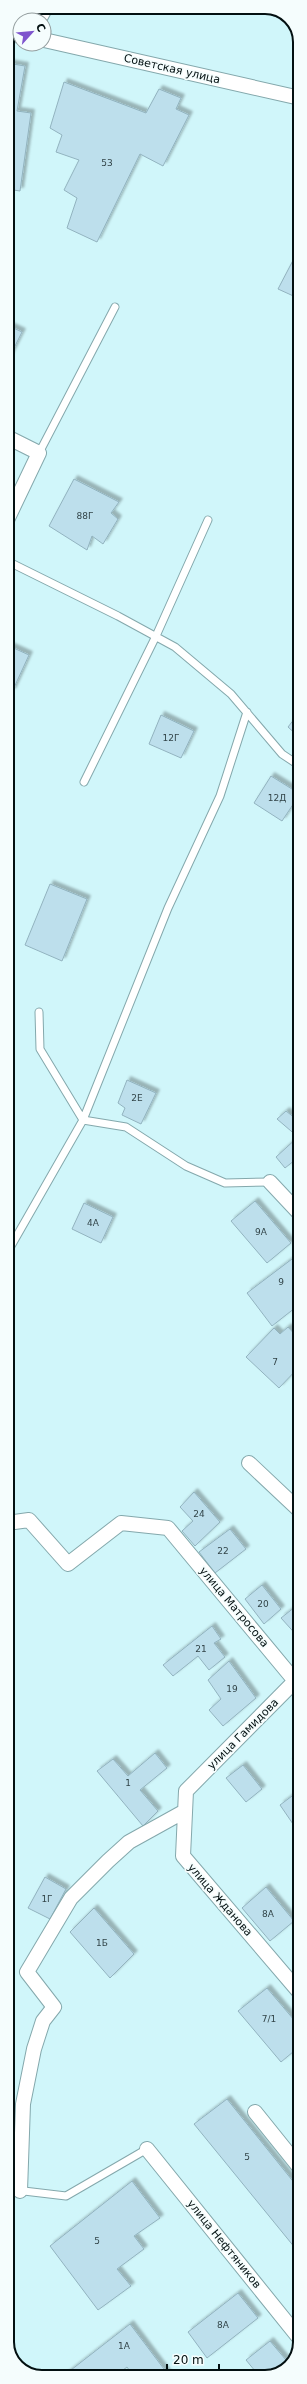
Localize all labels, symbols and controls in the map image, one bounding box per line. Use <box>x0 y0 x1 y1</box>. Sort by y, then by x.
north arrow <box>12 12 52 52</box>
text: С <box>33 21 48 34</box>
street label: Советская улица <box>123 52 221 86</box>
house number: 53 <box>101 158 113 168</box>
house number: 88Г <box>77 511 93 521</box>
house number: 12Г <box>163 733 179 743</box>
house number: 12Д <box>268 793 286 803</box>
house number: 2Е <box>131 1093 143 1103</box>
house number: 4А <box>87 1218 100 1228</box>
house number: 9А <box>255 1227 268 1237</box>
house number: 9 <box>278 1277 284 1287</box>
house number: 7 <box>272 1357 278 1367</box>
house number: 24 <box>193 1509 205 1519</box>
house number: 22 <box>217 1546 229 1556</box>
street label: улица Матросова <box>197 1564 271 1650</box>
house number: 20 <box>257 1599 269 1609</box>
house number: 21 <box>195 1644 207 1654</box>
house number: 19 <box>226 1684 238 1694</box>
street label: улица Гамидова <box>205 1696 281 1772</box>
house number: 1 <box>125 1778 131 1788</box>
street label: улица Жданова <box>185 1861 255 1939</box>
house number: 1Г <box>41 1894 53 1904</box>
house number: 8А <box>262 1909 275 1919</box>
house number: 1Б <box>96 1938 108 1948</box>
house number: 7/1 <box>262 2014 276 2024</box>
house number: 5 <box>244 2152 250 2162</box>
street label: улица Нефтяников <box>184 2197 264 2291</box>
house number: 5 <box>94 2236 100 2246</box>
house number: 8А <box>217 2320 230 2330</box>
house number: 1А <box>118 2341 131 2351</box>
scale bar <box>167 2346 219 2372</box>
text: 20 m <box>173 2353 204 2367</box>

